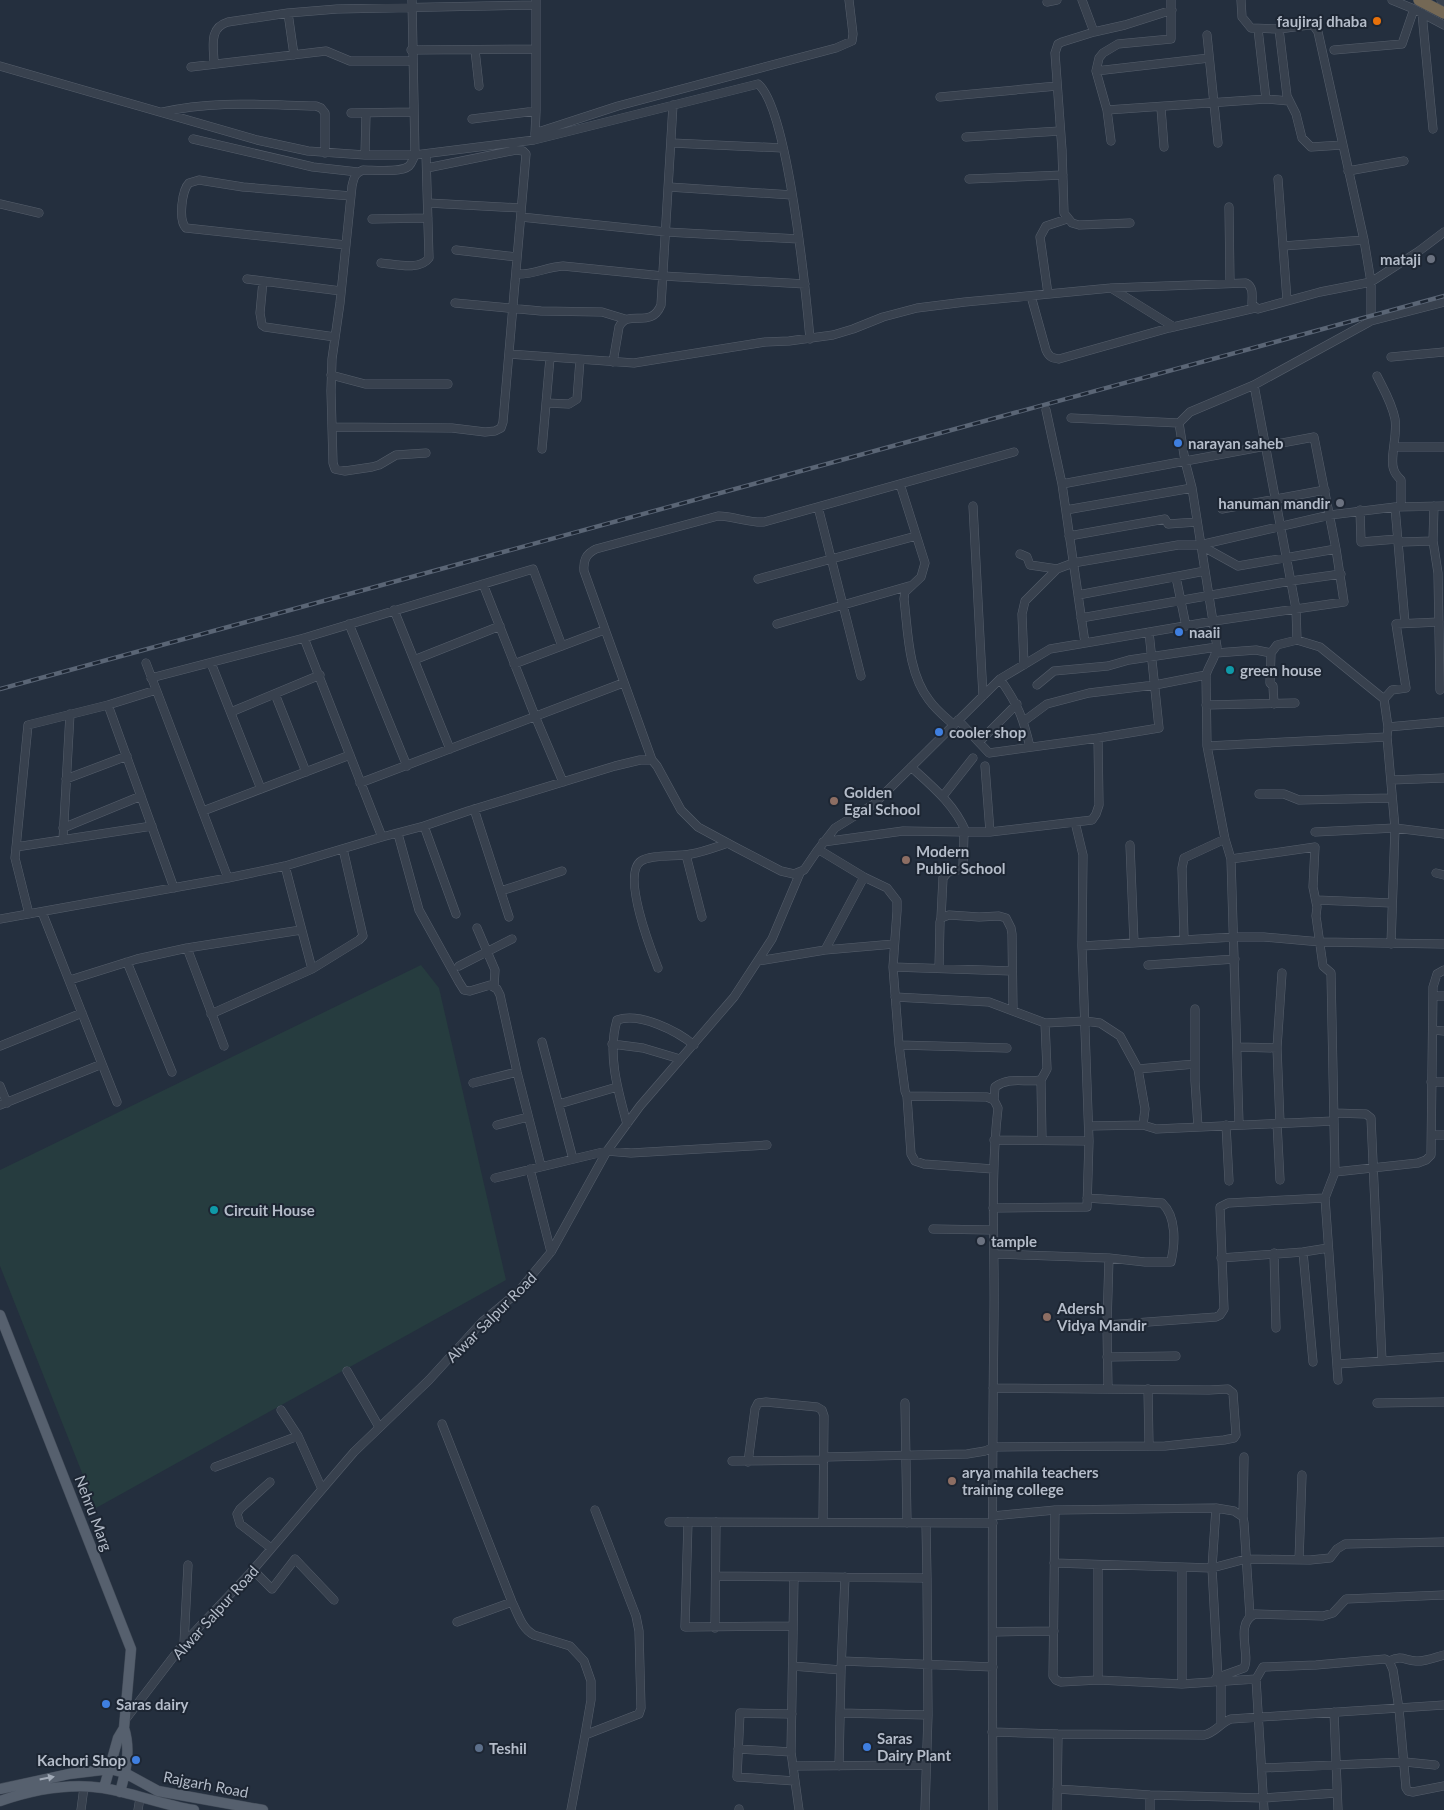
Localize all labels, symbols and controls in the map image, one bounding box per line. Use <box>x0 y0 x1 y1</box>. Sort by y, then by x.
place label: faujiraj dhaba <box>1277 12 1367 30</box>
marker: faujiraj dhaba <box>1371 15 1383 27</box>
place label: mataji <box>1380 250 1421 268</box>
marker: mataji <box>1425 253 1437 265</box>
place label: narayan saheb <box>1188 434 1284 452</box>
marker: narayan saheb <box>1172 437 1184 449</box>
place label: hanuman mandir <box>1218 494 1330 512</box>
marker: hanuman mandir <box>1334 497 1346 509</box>
place label: naaii <box>1189 623 1220 641</box>
marker: naaii <box>1173 626 1185 638</box>
place label: green house <box>1240 661 1322 679</box>
marker: green house <box>1224 664 1236 676</box>
place label: cooler shop <box>949 723 1026 741</box>
marker: cooler shop <box>933 726 945 738</box>
place label: Golden Egal School <box>844 783 920 818</box>
marker: Golden Egal School <box>828 795 840 807</box>
place label: Modern Public School <box>916 842 1006 877</box>
marker: Modern Public School <box>900 854 912 866</box>
place label: Circuit House <box>224 1201 315 1219</box>
marker: Circuit House <box>208 1204 220 1216</box>
place label: tample <box>991 1232 1037 1250</box>
marker: tample <box>975 1235 987 1247</box>
street label: Alwar Salpur Road <box>442 1268 540 1366</box>
place label: Adersh Vidya Mandir <box>1056 1299 1147 1334</box>
marker: Adersh Vidya Mandir <box>1041 1311 1053 1323</box>
place label: arya mahila teachers training college <box>962 1463 1099 1498</box>
street label: Nehru Marg <box>71 1473 117 1553</box>
marker: arya mahila teachers training college <box>946 1475 958 1487</box>
street label: Alwar Salpur Road <box>168 1561 262 1663</box>
place label: Saras dairy <box>116 1695 189 1713</box>
marker: Saras dairy <box>100 1698 112 1710</box>
place label: Saras Dairy Plant <box>877 1729 951 1764</box>
place label: Teshil <box>489 1739 527 1757</box>
marker: Saras Dairy Plant <box>861 1741 873 1753</box>
marker: Teshil <box>473 1742 485 1754</box>
place label: Kachori Shop <box>37 1751 126 1769</box>
marker: Kachori Shop <box>130 1754 142 1766</box>
street label: Rajgarh Road <box>162 1767 250 1801</box>
one-way arrow <box>40 1774 55 1782</box>

